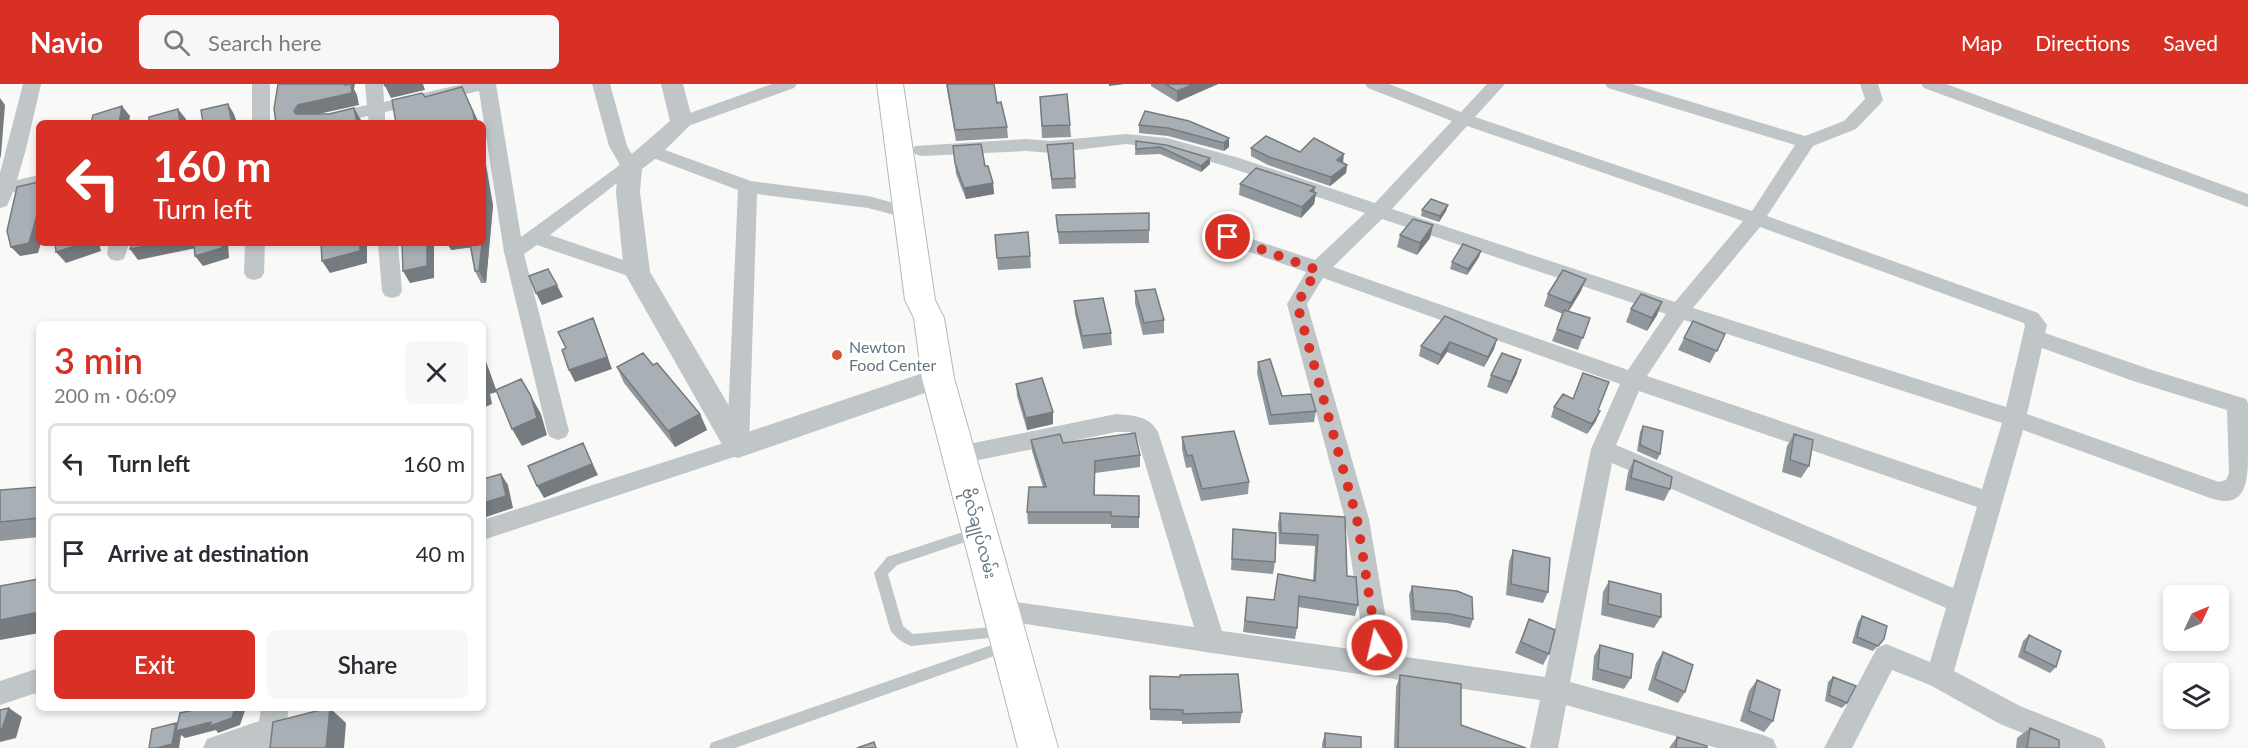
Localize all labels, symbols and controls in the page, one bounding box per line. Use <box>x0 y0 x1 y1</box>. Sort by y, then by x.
search box <box>139 15 559 69</box>
text: Navio <box>30 25 103 59</box>
icon: search <box>160 26 193 59</box>
text: Search here <box>208 29 322 56</box>
text: Map <box>1961 30 2002 55</box>
text: Directions <box>2035 30 2130 55</box>
text: Saved <box>2163 30 2218 55</box>
text: 160 m <box>153 141 271 191</box>
icon: left <box>54 144 132 222</box>
text: Turn left <box>153 192 252 225</box>
pin <box>1202 211 1253 262</box>
icon: arrive <box>1211 220 1244 253</box>
place label: Newton Food Center <box>849 337 936 374</box>
text: 3 min <box>54 338 143 382</box>
button: close <box>405 341 468 404</box>
marker: Newton Food Center <box>830 348 844 362</box>
text: 200 m · 06:09 <box>54 383 177 407</box>
icon: left <box>57 447 90 480</box>
text: Turn left <box>108 450 190 477</box>
text: 160 m <box>403 450 465 477</box>
street label: ဗိုလ်ချုပ်လမ်း <box>953 485 1002 582</box>
icon: arrive <box>57 537 90 570</box>
text: Arrive at destination <box>108 540 309 567</box>
text: 40 m <box>416 540 465 567</box>
north arrow <box>2163 585 2229 651</box>
map controls <box>2163 585 2229 729</box>
position arrow <box>1345 613 1409 677</box>
button: Exit <box>54 630 255 699</box>
button: Share <box>267 630 468 699</box>
button: layers <box>2163 663 2229 729</box>

